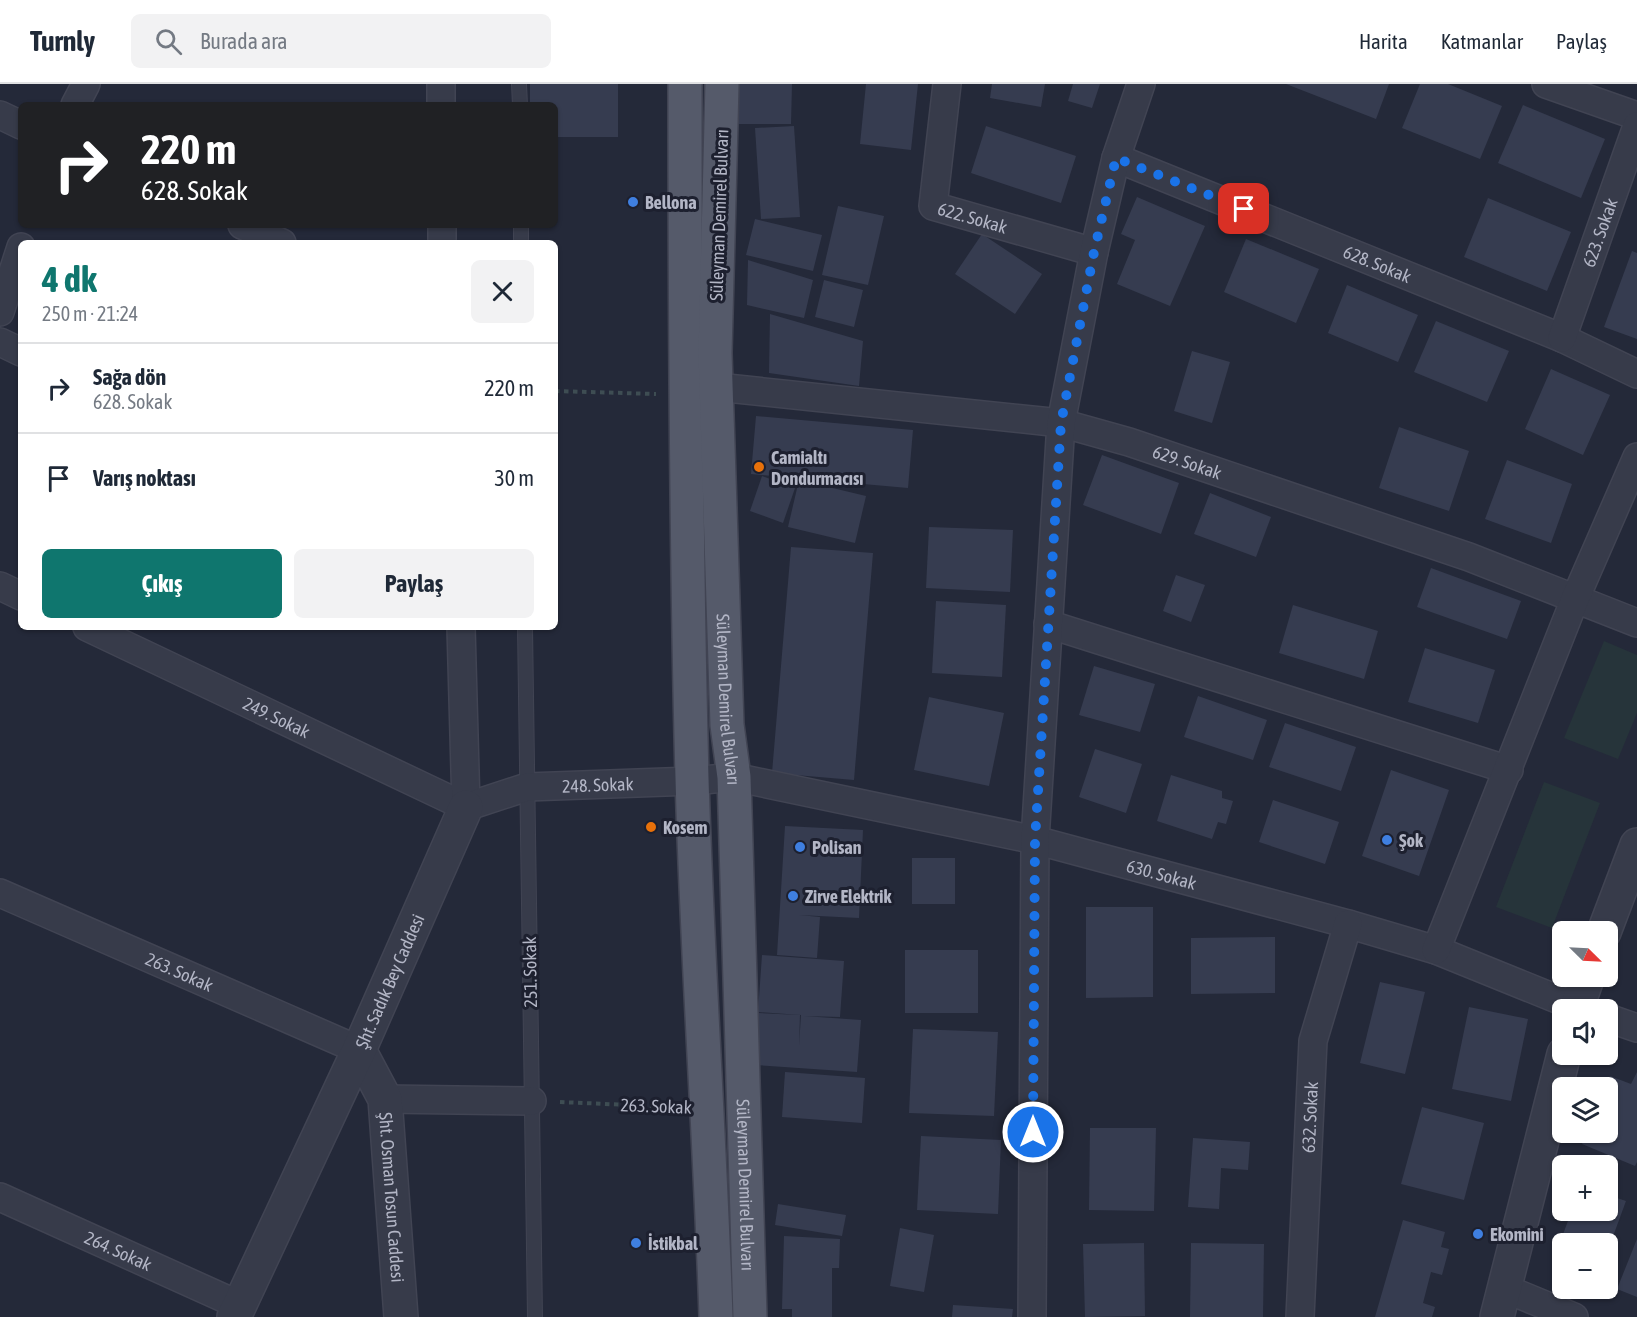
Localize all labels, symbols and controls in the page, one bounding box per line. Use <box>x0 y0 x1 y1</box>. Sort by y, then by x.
search box <box>131 14 551 68</box>
text: Turnly <box>30 25 95 57</box>
icon: search <box>152 25 185 58</box>
text: Burada ara <box>200 28 287 54</box>
text: Harita <box>1359 29 1408 53</box>
text: Katmanlar <box>1441 29 1523 53</box>
text: Paylaş <box>1556 29 1607 53</box>
text: 220 m <box>141 125 236 173</box>
icon: right <box>42 126 120 204</box>
street label: Süleyman Demirel Bulvarı <box>706 129 732 301</box>
text: 628. Sokak <box>141 175 248 206</box>
pin <box>1218 183 1269 234</box>
place label: Bellona <box>645 192 697 213</box>
icon: arrive <box>1227 192 1260 225</box>
marker: Bellona <box>626 195 640 209</box>
street label: 623. Sokak <box>1578 195 1621 270</box>
street label: 622. Sokak <box>935 197 1010 237</box>
street label: 628. Sokak <box>1340 240 1415 287</box>
text: 4 dk <box>42 258 97 300</box>
button: close <box>471 260 534 323</box>
text: 250 m · 21:24 <box>42 302 138 325</box>
text: Sağa dön <box>93 364 166 390</box>
icon: right <box>42 372 75 405</box>
text: 220 m <box>484 375 534 401</box>
text: 628. Sokak <box>93 390 172 413</box>
street label: 629. Sokak <box>1150 440 1225 483</box>
place label: Camialtı Dondurmacısı <box>771 447 863 489</box>
marker: Camialtı Dondurmacısı <box>752 460 766 474</box>
icon: arrive <box>42 462 75 495</box>
text: Varış noktası <box>93 465 196 491</box>
text: 30 m <box>494 465 534 491</box>
button: Çıkış <box>42 549 282 618</box>
button: Paylaş <box>294 549 534 618</box>
street label: Süleyman Demirel Bulvarı <box>713 613 745 785</box>
street label: 249. Sokak <box>240 692 313 742</box>
street label: 248. Sokak <box>562 773 634 796</box>
place label: Kosem <box>663 817 707 838</box>
marker: Kosem <box>644 820 658 834</box>
place label: Şok <box>1399 830 1424 851</box>
marker: Şok <box>1380 833 1394 847</box>
place label: Polisan <box>812 837 862 858</box>
marker: Polisan <box>793 840 807 854</box>
street label: 630. Sokak <box>1124 855 1199 893</box>
place label: Zirve Elektrik <box>805 886 892 907</box>
marker: Zirve Elektrik <box>786 889 800 903</box>
street label: Şht. Sadık Bey Caddesi <box>350 911 428 1052</box>
north arrow <box>1552 921 1618 987</box>
map controls <box>1552 921 1618 1299</box>
street label: 251. Sokak <box>519 936 541 1008</box>
street label: 263. Sokak <box>143 948 217 995</box>
button: sound <box>1552 999 1618 1065</box>
button: layers <box>1552 1077 1618 1143</box>
street label: 632. Sokak <box>1297 1081 1322 1153</box>
street label: 263. Sokak <box>620 1094 692 1118</box>
street label: Süleyman Demirel Bulvarı <box>733 1099 759 1271</box>
position arrow <box>1001 1100 1065 1164</box>
street label: Şht. Osman Tosun Caddesi <box>376 1112 409 1283</box>
button: + <box>1552 1155 1618 1221</box>
place label: Ekomini <box>1490 1224 1544 1245</box>
street label: 264. Sokak <box>82 1226 155 1275</box>
marker: Ekomini <box>1471 1227 1485 1241</box>
place label: İstikbal <box>648 1233 698 1254</box>
button: − <box>1552 1233 1618 1299</box>
marker: İstikbal <box>629 1236 643 1250</box>

